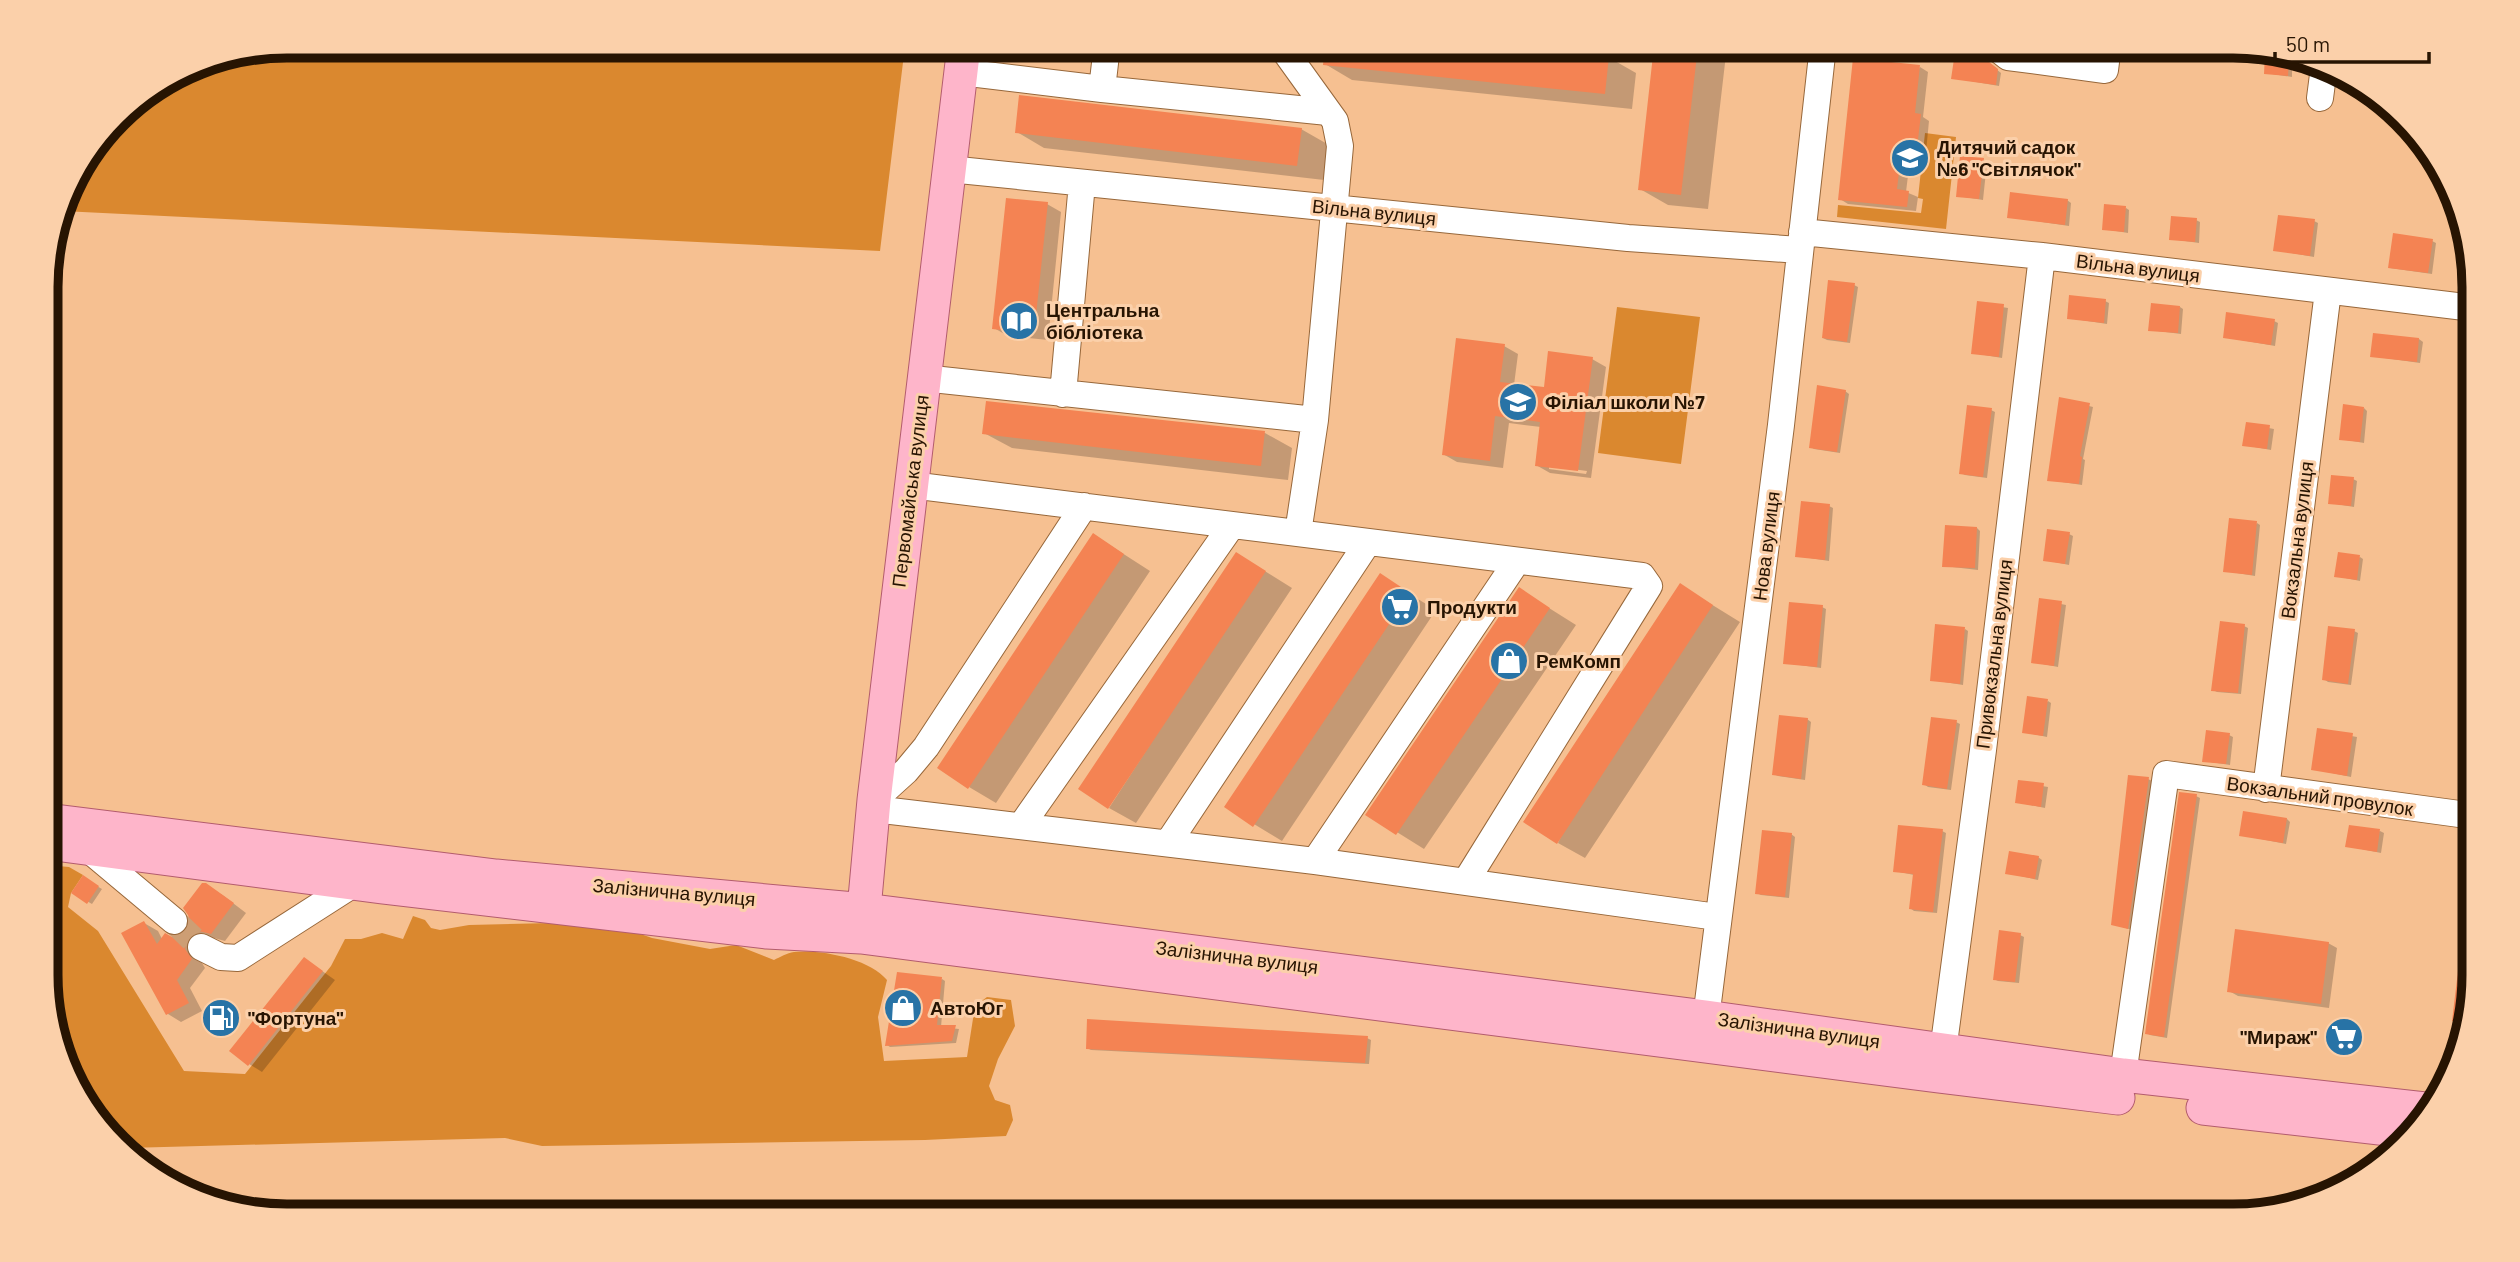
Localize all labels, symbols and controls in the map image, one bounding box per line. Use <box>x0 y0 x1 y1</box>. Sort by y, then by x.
scale bar <box>2275 21 2429 65</box>
text: 50 m <box>2286 31 2330 56</box>
place label: Дитячий садок №6 "Світлячок" <box>1937 135 2081 180</box>
school or university icon: Дитячий садок №6 "Світлячок" <box>1889 137 1931 179</box>
street label: Вільна вулиця <box>1311 194 1437 229</box>
street label: Вільна вулиця <box>2075 249 2201 286</box>
place label: Центральна бібліотека <box>1046 298 1160 343</box>
library icon: Центральна бібліотека <box>998 300 1040 342</box>
school or university icon: Філіал школи №7 <box>1497 381 1539 423</box>
place label: Філіал школи №7 <box>1545 390 1705 413</box>
street label: Первомайська вулиця <box>886 393 933 588</box>
street label: Вокзальна вулиця <box>2275 460 2318 620</box>
street label: Нова вулиця <box>1747 490 1784 602</box>
street label: Привокзальна вулиця <box>1970 558 2017 750</box>
supermarket icon: Продукти <box>1379 586 1421 628</box>
place label: Продукти <box>1427 595 1517 618</box>
shop icon: РемКомп <box>1488 640 1530 682</box>
place label: РемКомп <box>1536 649 1621 672</box>
street label: Вокзальний провулок <box>2225 771 2415 820</box>
street label: Залізнична вулиця <box>592 873 757 910</box>
street label: Залізнична вулиця <box>1154 935 1320 978</box>
shop icon: АвтоЮг <box>882 987 924 1029</box>
place label: АвтоЮг <box>930 996 1003 1019</box>
fuel station icon: "Фортуна" <box>200 997 242 1039</box>
place label: "Фортуна" <box>248 1006 343 1029</box>
street label: Залізнична вулиця <box>1716 1007 1882 1052</box>
supermarket icon: "Мираж" <box>2323 1016 2365 1058</box>
place label: "Мираж" <box>2240 1025 2317 1048</box>

